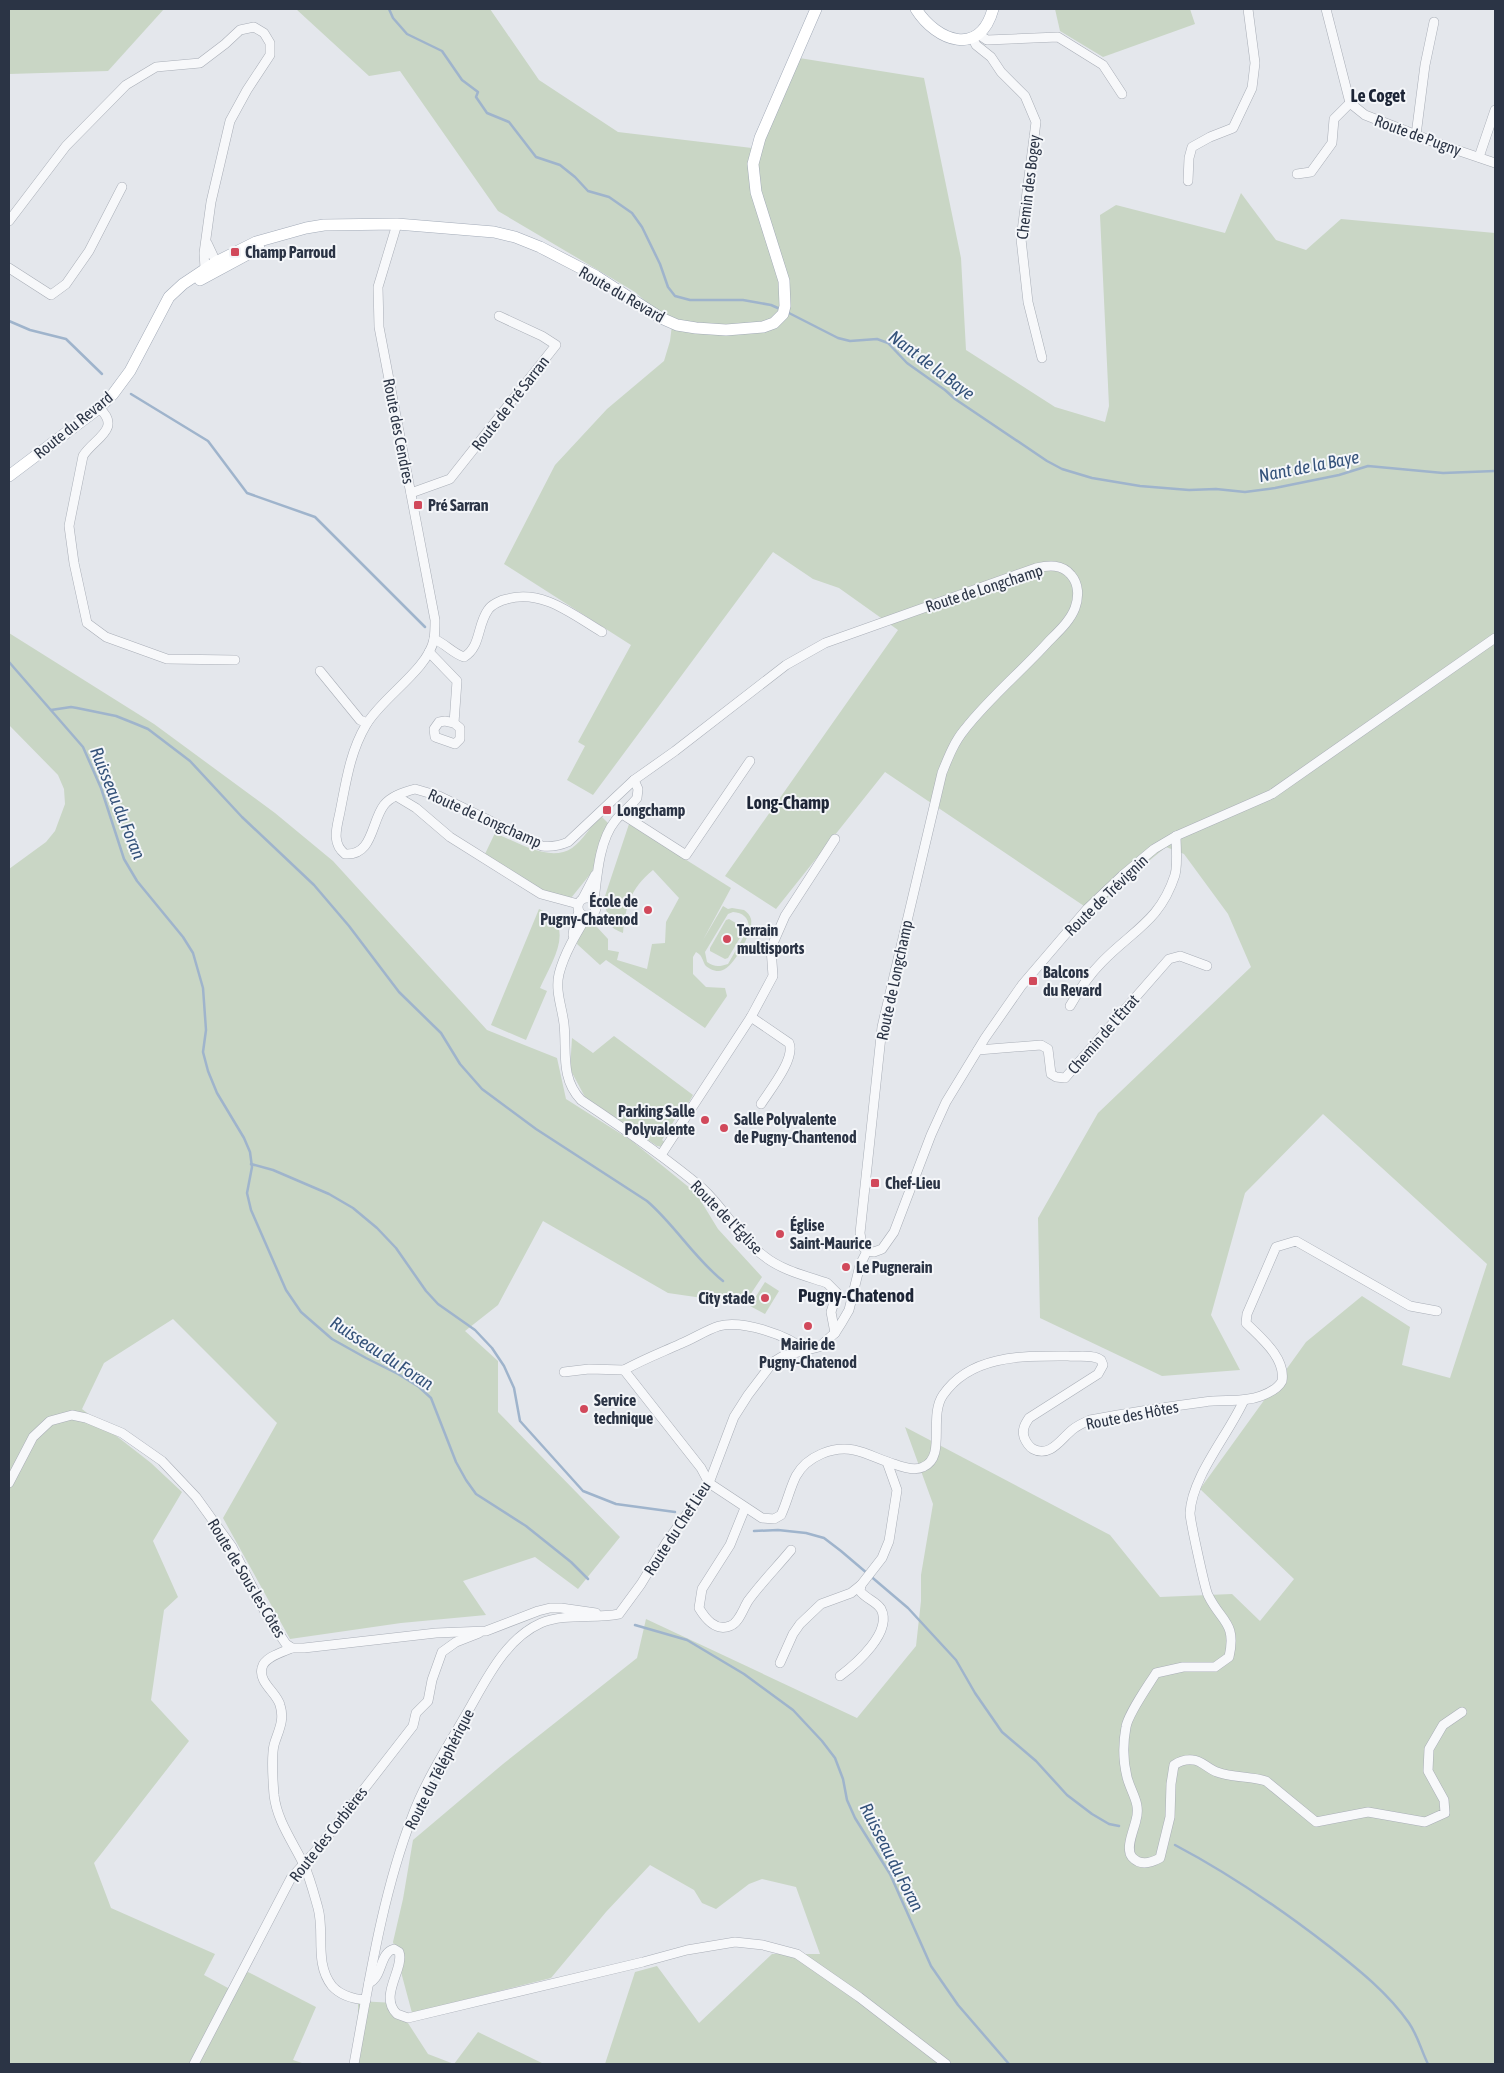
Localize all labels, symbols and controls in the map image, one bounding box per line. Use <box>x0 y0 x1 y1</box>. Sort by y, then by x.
district label: Le Coget <box>1351 85 1406 106</box>
street label: Route de Pugny <box>1372 111 1464 160</box>
street label: Chemin des Bogey <box>1013 133 1044 241</box>
place label: Champ Parroud <box>245 243 336 261</box>
marker: Champ Parroud <box>229 246 241 258</box>
street label: Route du Revard <box>576 262 668 326</box>
water label: Nant de la Baye <box>885 326 979 404</box>
street label: Route de Pré Sarran <box>468 352 552 454</box>
street label: Route des Cendres <box>380 377 418 486</box>
street label: Route du Revard <box>30 388 116 462</box>
water label: Nant de la Baye <box>1257 446 1361 486</box>
place label: Pré Sarran <box>428 496 489 514</box>
marker: Pré Sarran <box>412 499 424 511</box>
street label: Route de Longchamp <box>923 561 1045 616</box>
water label: Ruisseau du Foran <box>86 744 150 862</box>
street label: Route de Longchamp <box>425 785 545 852</box>
district label: Long-Champ <box>746 792 830 813</box>
place label: Longchamp <box>617 801 686 819</box>
marker: Longchamp <box>601 804 613 816</box>
street label: Route de Trévignin <box>1061 851 1152 940</box>
place label: École de Pugny-Chatenod <box>540 892 638 928</box>
marker: École de Pugny-Chatenod <box>642 904 654 916</box>
street label: Route de Longchamp <box>872 918 917 1042</box>
place label: Terrain multisports <box>737 921 805 957</box>
marker: Terrain multisports <box>721 933 733 945</box>
place label: Balcons du Revard <box>1043 963 1102 999</box>
marker: Balcons du Revard <box>1027 975 1039 987</box>
street label: Chemin de l'Étrat <box>1064 990 1143 1077</box>
place label: Parking Salle Polyvalente <box>618 1102 695 1138</box>
place label: Salle Polyvalente de Pugny-Chantenod <box>734 1110 857 1146</box>
marker: Parking Salle Polyvalente <box>699 1114 711 1126</box>
marker: Salle Polyvalente de Pugny-Chantenod <box>718 1122 730 1134</box>
place label: Chef-Lieu <box>885 1174 941 1192</box>
street label: Route de l'Église <box>687 1176 767 1258</box>
marker: Chef-Lieu <box>869 1177 881 1189</box>
place label: Église Saint-Maurice <box>790 1216 872 1252</box>
marker: Église Saint-Maurice <box>774 1228 786 1240</box>
place label: Le Pugnerain <box>856 1258 933 1276</box>
marker: Le Pugnerain <box>840 1261 852 1273</box>
district label: Pugny-Chatenod <box>798 1284 914 1306</box>
place label: City stade <box>698 1289 755 1307</box>
marker: City stade <box>759 1292 771 1304</box>
water label: Ruisseau du Foran <box>326 1312 438 1394</box>
marker: Mairie de Pugny-Chatenod <box>802 1320 814 1332</box>
place label: Mairie de Pugny-Chatenod <box>759 1335 857 1371</box>
place label: Service technique <box>593 1391 653 1427</box>
street label: Route des Hôtes <box>1084 1397 1180 1433</box>
marker: Service technique <box>578 1403 590 1415</box>
street label: Route du Chef Lieu <box>640 1478 714 1578</box>
street label: Route de Sous les Côtes <box>204 1515 290 1641</box>
street label: Route du Téléphérique <box>401 1706 478 1833</box>
street label: Route des Corbières <box>285 1783 371 1885</box>
water label: Ruisseau du Foran <box>856 1799 928 1915</box>

